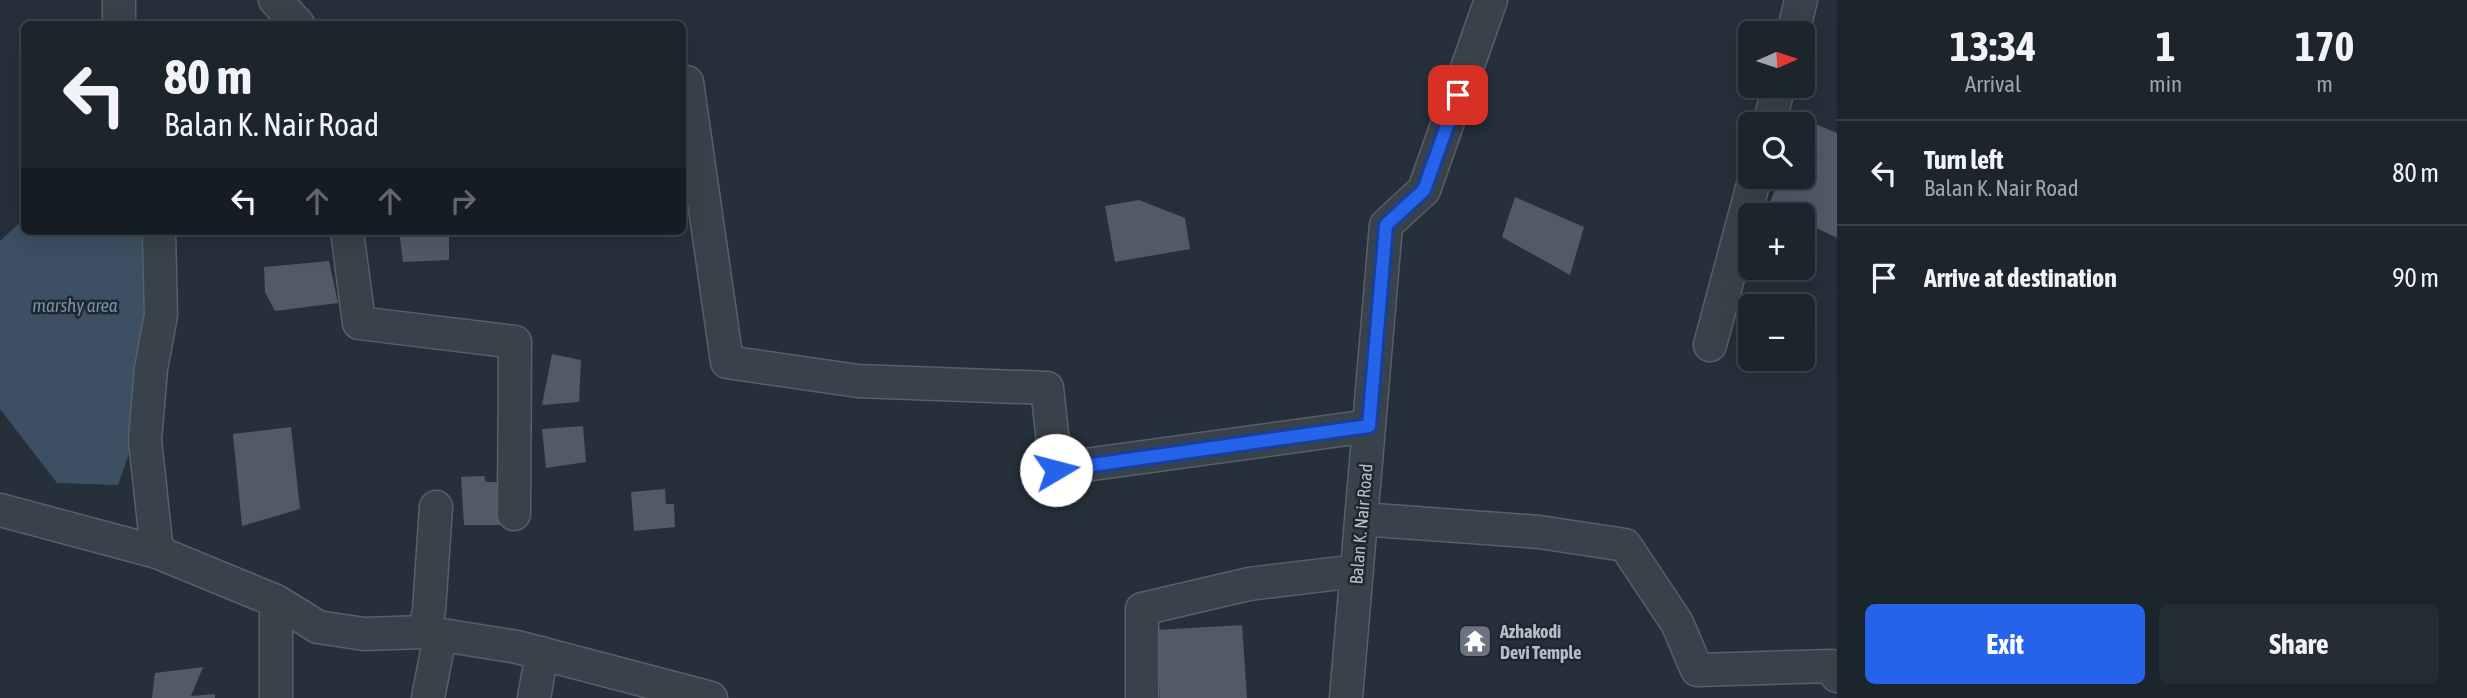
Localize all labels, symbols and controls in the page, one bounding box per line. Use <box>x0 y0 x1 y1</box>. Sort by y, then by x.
north arrow <box>1738 21 1815 98</box>
map controls <box>1738 21 1815 371</box>
text: 13:34 <box>1950 22 2036 70</box>
text: 1 <box>2156 22 2175 70</box>
text: 170 <box>2295 22 2354 70</box>
text: 80 m <box>164 48 252 104</box>
icon: left <box>49 49 140 140</box>
pin <box>1428 65 1488 125</box>
text: Arrival <box>1965 71 2021 97</box>
text: min <box>2149 71 2182 97</box>
text: m <box>2316 71 2333 97</box>
icon: arrive <box>1439 76 1477 114</box>
text: Balan K. Nair Road <box>164 106 379 143</box>
button: search <box>1738 112 1815 189</box>
text: Turn left <box>1924 145 2004 175</box>
icon: left <box>1865 154 1903 192</box>
text: 80 m <box>2392 158 2439 188</box>
text: Balan K. Nair Road <box>1924 175 2079 201</box>
icon: left <box>225 182 263 220</box>
icon: ahead <box>298 182 336 220</box>
icon: ahead <box>371 182 409 220</box>
icon: right <box>444 182 482 220</box>
button: + <box>1738 203 1815 280</box>
icon: arrive <box>1865 259 1903 297</box>
text: Arrive at destination <box>1924 263 2117 293</box>
text: 90 m <box>2392 263 2439 293</box>
water label: marshy area <box>32 294 118 316</box>
button: − <box>1738 294 1815 371</box>
position arrow <box>1019 433 1093 507</box>
street label: Balan K. Nair Road <box>1345 463 1377 585</box>
button: Exit <box>1865 604 2145 684</box>
button: Share <box>2159 604 2439 684</box>
place label: Azhakodi Devi Temple <box>1499 621 1581 663</box>
temple icon: Azhakodi Devi Temple <box>1456 622 1494 660</box>

